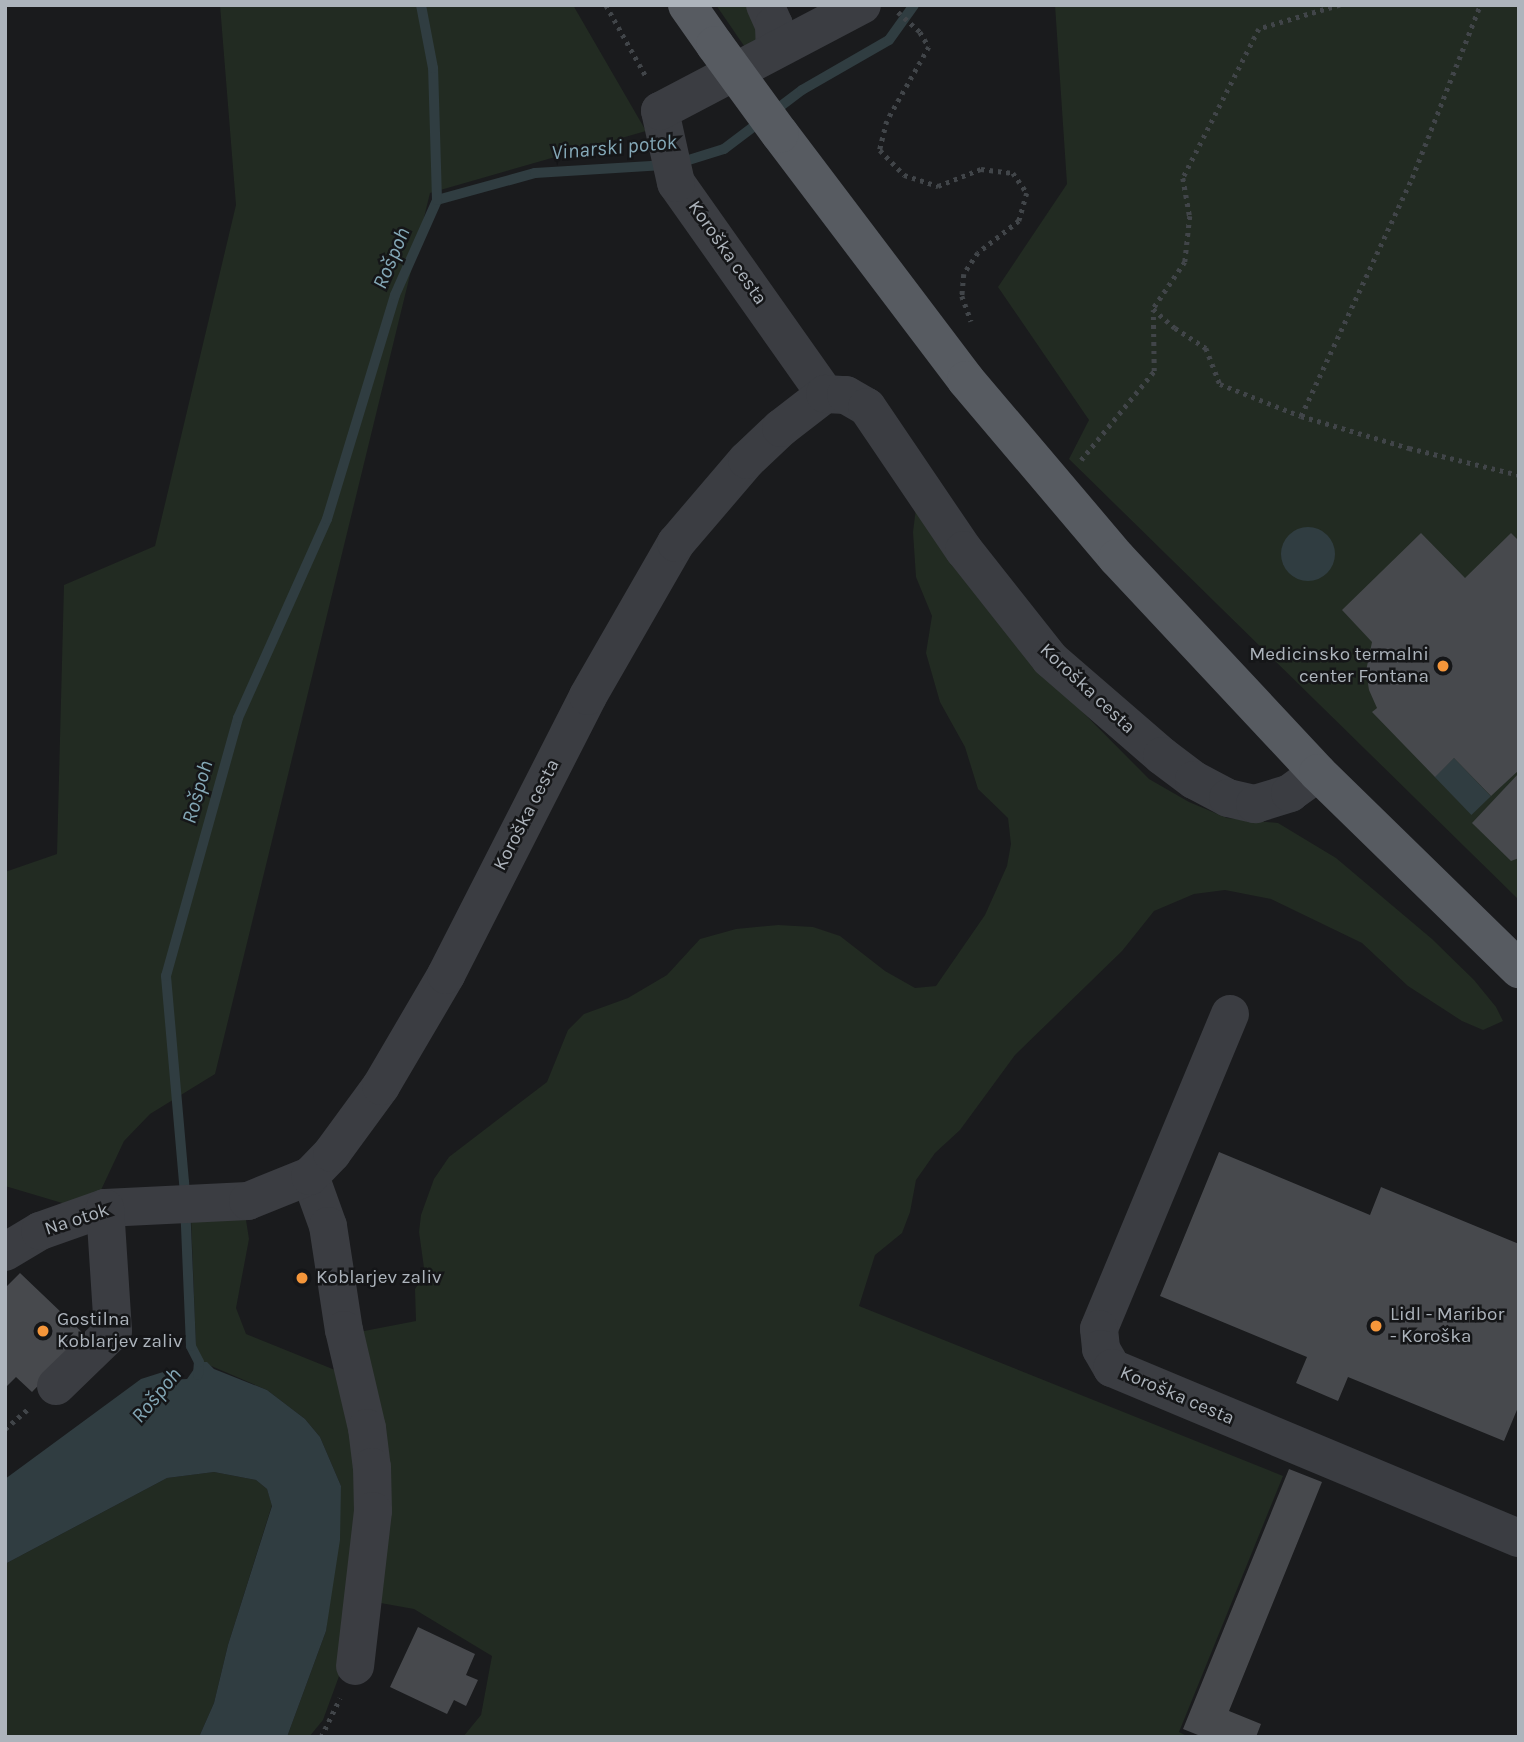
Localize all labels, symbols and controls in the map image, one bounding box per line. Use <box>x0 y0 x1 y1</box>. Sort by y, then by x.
water label: Vinarski potok <box>550 129 678 165</box>
street label: Koroška cesta <box>683 196 771 310</box>
water label: Rošpoh <box>367 223 415 293</box>
street label: Koroška cesta <box>1035 639 1139 739</box>
place label: Medicinsko termalni center Fontana <box>1249 644 1429 688</box>
marker: Medicinsko termalni center Fontana <box>1435 658 1451 674</box>
street label: Koroška cesta <box>489 755 565 875</box>
water label: Rošpoh <box>176 757 218 827</box>
street label: Na otok <box>42 1199 112 1241</box>
place label: Koblarjev zaliv <box>316 1267 442 1289</box>
marker: Koblarjev zaliv <box>294 1270 310 1286</box>
place label: Lidl - Maribor - Koroška <box>1390 1304 1504 1348</box>
place label: Gostilna Koblarjev zaliv <box>57 1309 183 1353</box>
marker: Lidl - Maribor - Koroška <box>1368 1318 1384 1334</box>
marker: Gostilna Koblarjev zaliv <box>35 1323 51 1339</box>
water label: Rošpoh <box>126 1362 186 1428</box>
street label: Koroška cesta <box>1116 1362 1238 1430</box>

